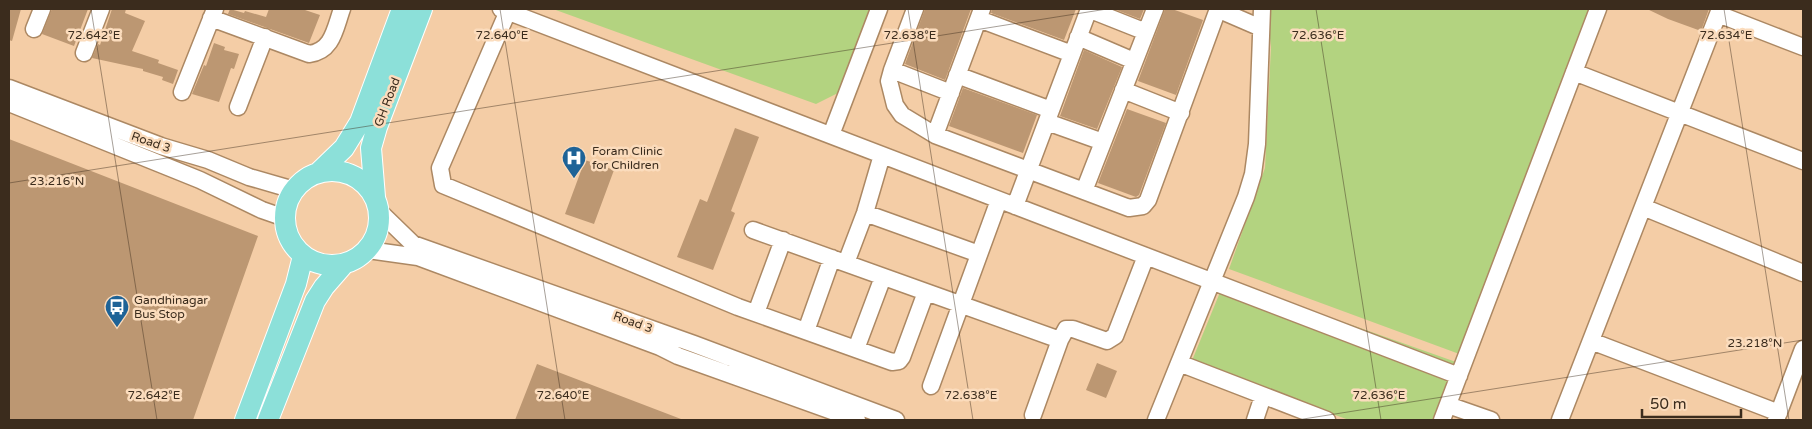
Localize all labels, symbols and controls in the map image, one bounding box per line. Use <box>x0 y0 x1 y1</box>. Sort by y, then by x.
text: 72.642°E <box>68 28 121 42</box>
text: 72.640°E <box>476 28 529 42</box>
text: 72.638°E <box>884 28 937 42</box>
text: 72.636°E <box>1292 28 1345 42</box>
text: 72.634°E <box>1700 28 1753 42</box>
street label: GH Road <box>371 75 403 129</box>
street label: Road 3 <box>129 129 173 155</box>
place label: Foram Clinic for Children <box>592 144 663 172</box>
hospital icon: Foram Clinic for Children <box>561 145 587 179</box>
text: 23.216°N <box>30 174 84 188</box>
place label: Gandhinagar Bus Stop <box>134 293 208 321</box>
bus stop icon: Gandhinagar Bus Stop <box>104 294 130 328</box>
street label: Road 3 <box>611 308 655 336</box>
text: 23.218°N <box>1728 336 1782 350</box>
scale bar <box>1642 386 1741 418</box>
text: 72.642°E <box>128 388 181 402</box>
text: 72.640°E <box>537 388 590 402</box>
text: 72.638°E <box>945 388 998 402</box>
text: 72.636°E <box>1353 388 1406 402</box>
text: 50 m <box>1650 395 1687 413</box>

